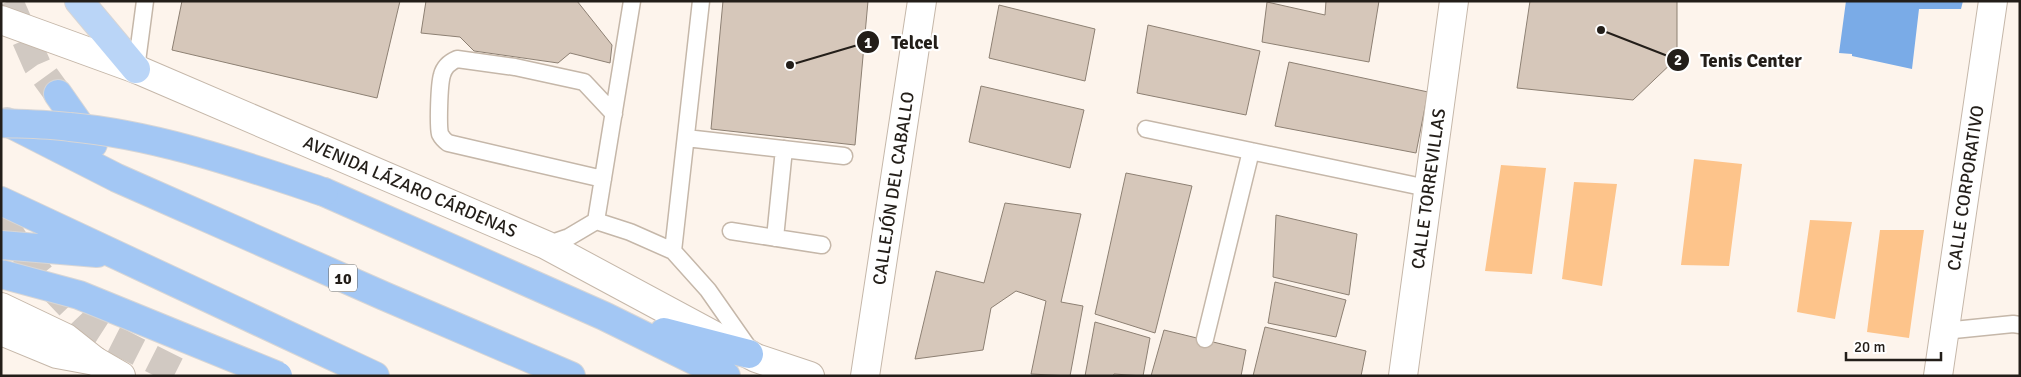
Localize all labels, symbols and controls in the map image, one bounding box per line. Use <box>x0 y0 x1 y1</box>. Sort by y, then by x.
callout: Telcel <box>856 25 948 59</box>
text: Telcel <box>891 31 939 55</box>
text: 1 <box>864 34 872 52</box>
callout: Tenis Center <box>1665 43 1811 77</box>
text: Tenis Center <box>1700 49 1802 73</box>
text: 2 <box>1674 51 1682 69</box>
street label: CALLEJÓN DEL CABALLO <box>868 90 919 286</box>
street label: CALLE CORPORATIVO <box>1943 104 1989 272</box>
street label: CALLE TORREVILLAS <box>1407 107 1450 270</box>
street label: AVENIDA LÁZARO CÁRDENAS <box>300 131 520 242</box>
road number: 10 <box>329 264 357 292</box>
scale bar <box>1846 330 1941 362</box>
text: 20 m <box>1854 338 1885 356</box>

